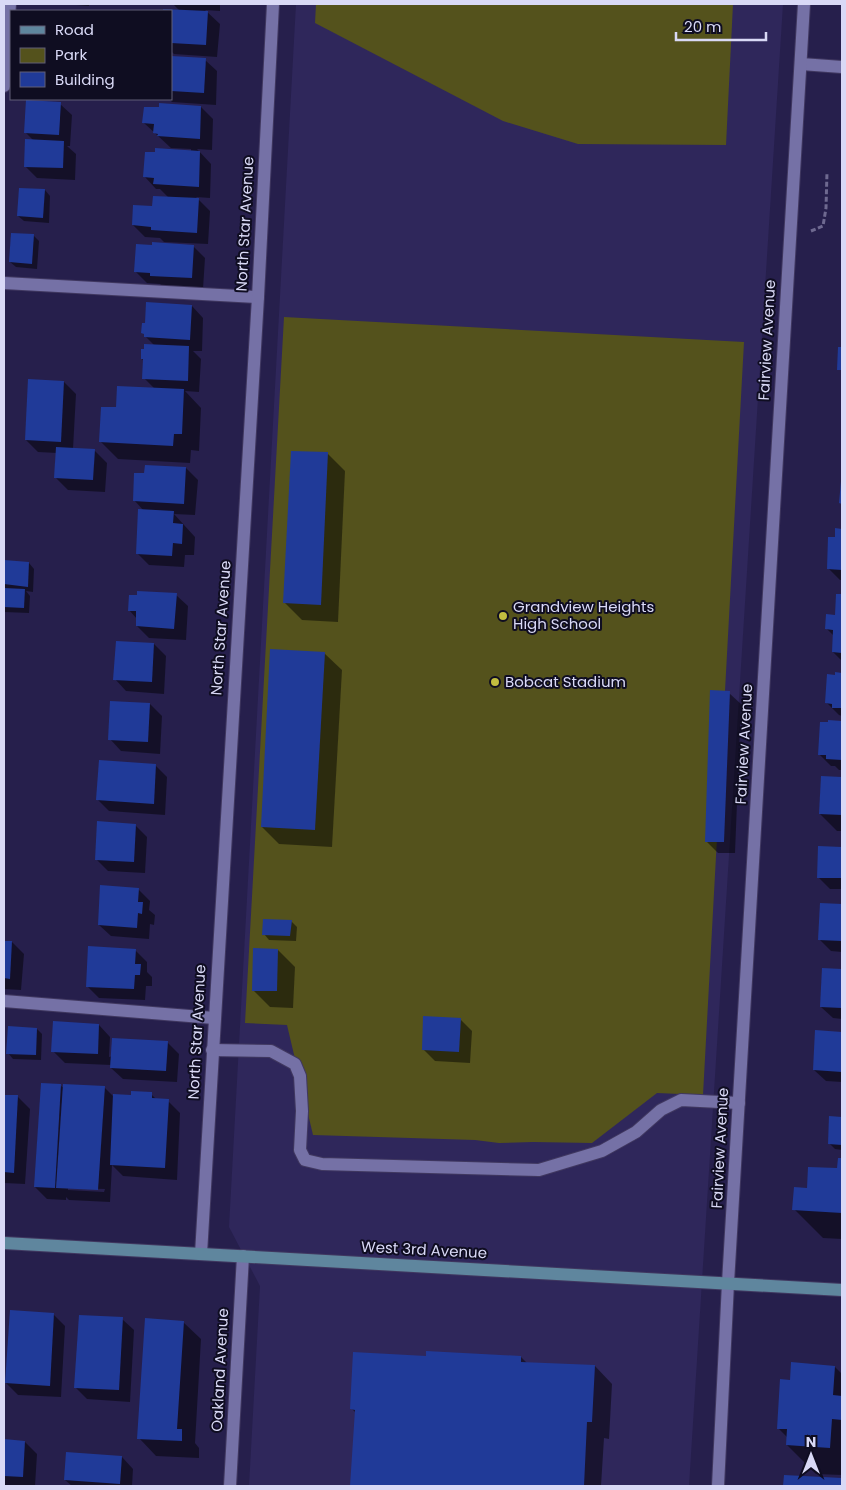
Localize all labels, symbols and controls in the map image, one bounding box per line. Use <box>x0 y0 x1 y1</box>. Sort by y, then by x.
legend <box>10 10 172 100</box>
scale bar <box>676 10 766 42</box>
text: 20 m <box>684 16 722 37</box>
text: Road <box>55 19 94 40</box>
text: Park <box>55 44 87 65</box>
text: Building <box>55 69 115 90</box>
street label: North Star Avenue <box>230 156 259 292</box>
street label: Fairview Avenue <box>753 279 780 401</box>
street label: North Star Avenue <box>205 560 236 696</box>
place label: Grandview Heights High School <box>513 596 654 634</box>
marker: Grandview Heights High School <box>497 610 509 622</box>
place label: Bobcat Stadium <box>505 671 626 692</box>
marker: Bobcat Stadium <box>489 676 501 688</box>
street label: Fairview Avenue <box>730 683 757 805</box>
street label: North Star Avenue <box>182 964 211 1100</box>
street label: Fairview Avenue <box>706 1087 733 1209</box>
street label: West 3rd Avenue <box>360 1236 488 1263</box>
street label: Oakland Avenue <box>206 1308 233 1432</box>
north arrow <box>786 1430 836 1480</box>
text: N <box>806 1432 816 1452</box>

